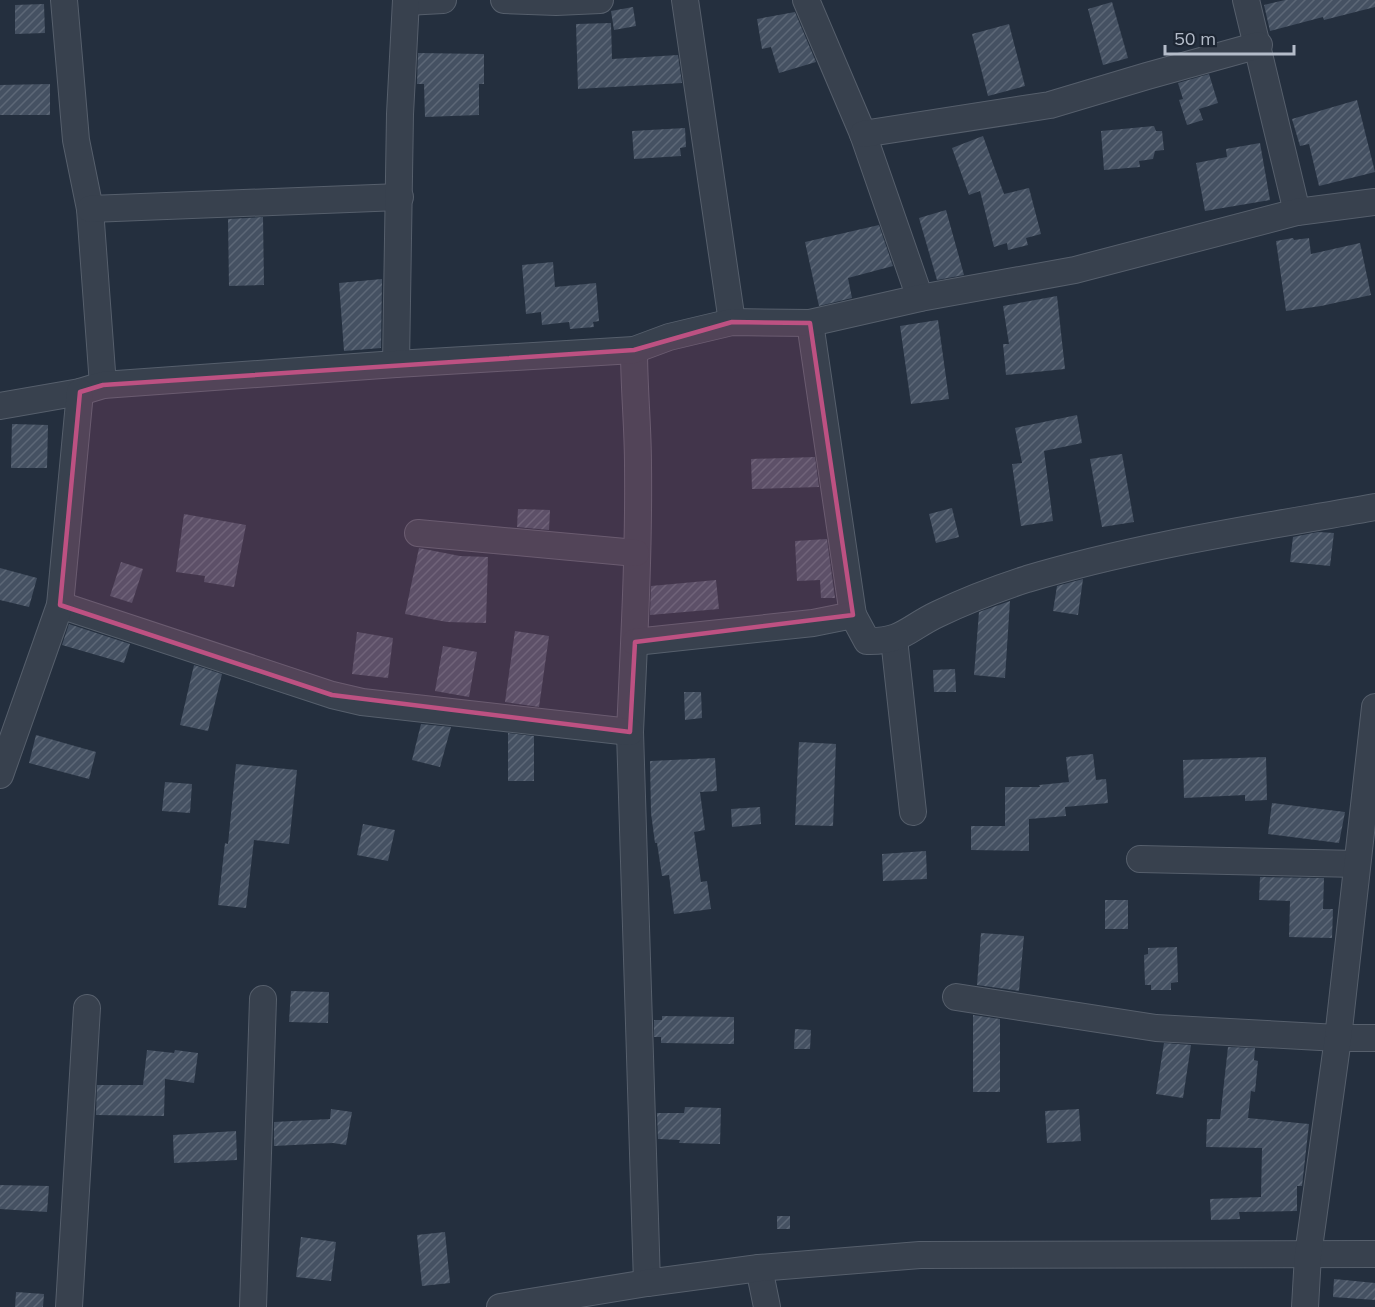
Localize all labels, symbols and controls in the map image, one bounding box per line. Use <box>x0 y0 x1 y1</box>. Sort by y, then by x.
scale bar <box>1165 18 1294 56</box>
text: 50 m <box>1174 27 1216 50</box>

